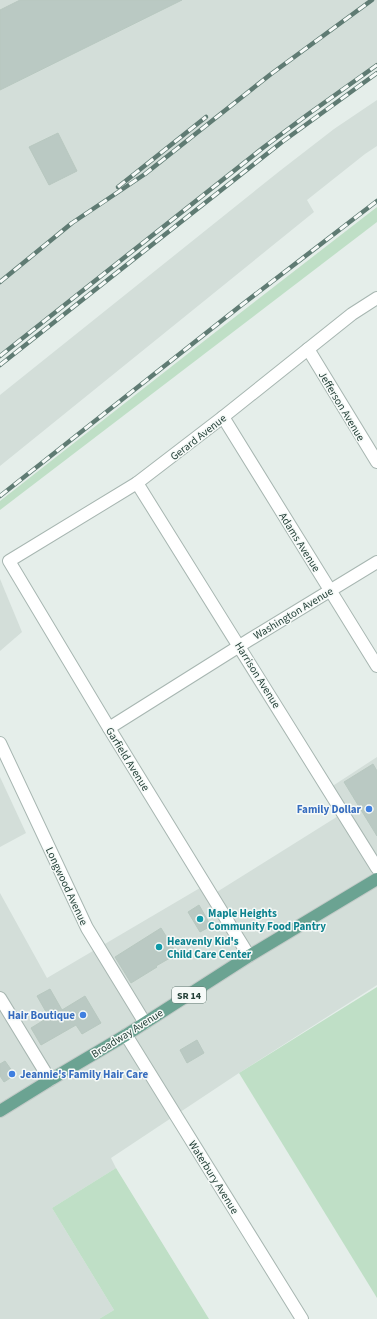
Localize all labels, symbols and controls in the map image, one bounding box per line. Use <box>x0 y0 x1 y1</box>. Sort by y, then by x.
street label: Jefferson Avenue <box>315 369 369 444</box>
street label: Gerard Avenue <box>167 410 230 464</box>
street label: Adams Avenue <box>275 510 324 575</box>
street label: Washington Avenue <box>251 583 336 643</box>
street label: Harrison Avenue <box>231 639 284 712</box>
street label: Garfield Avenue <box>102 725 153 794</box>
place label: Family Dollar <box>297 802 362 817</box>
marker: Family Dollar <box>364 804 374 814</box>
street label: Longwood Avenue <box>42 845 91 928</box>
place label: Maple Heights Community Food Pantry <box>208 906 326 934</box>
marker: Maple Heights Community Food Pantry <box>195 914 205 924</box>
place label: Heavenly Kid's Child Care Center <box>167 934 252 962</box>
marker: Heavenly Kid's Child Care Center <box>154 942 164 952</box>
road number: SR 14 <box>172 987 206 1003</box>
street label: Broadway Avenue <box>88 1005 167 1062</box>
place label: Hair Boutique <box>8 1008 75 1023</box>
marker: Hair Boutique <box>78 1010 88 1020</box>
place label: Jeannie's Family Hair Care <box>20 1067 148 1082</box>
marker: Jeannie's Family Hair Care <box>7 1069 17 1079</box>
street label: Waterbury Avenue <box>185 1138 243 1217</box>

